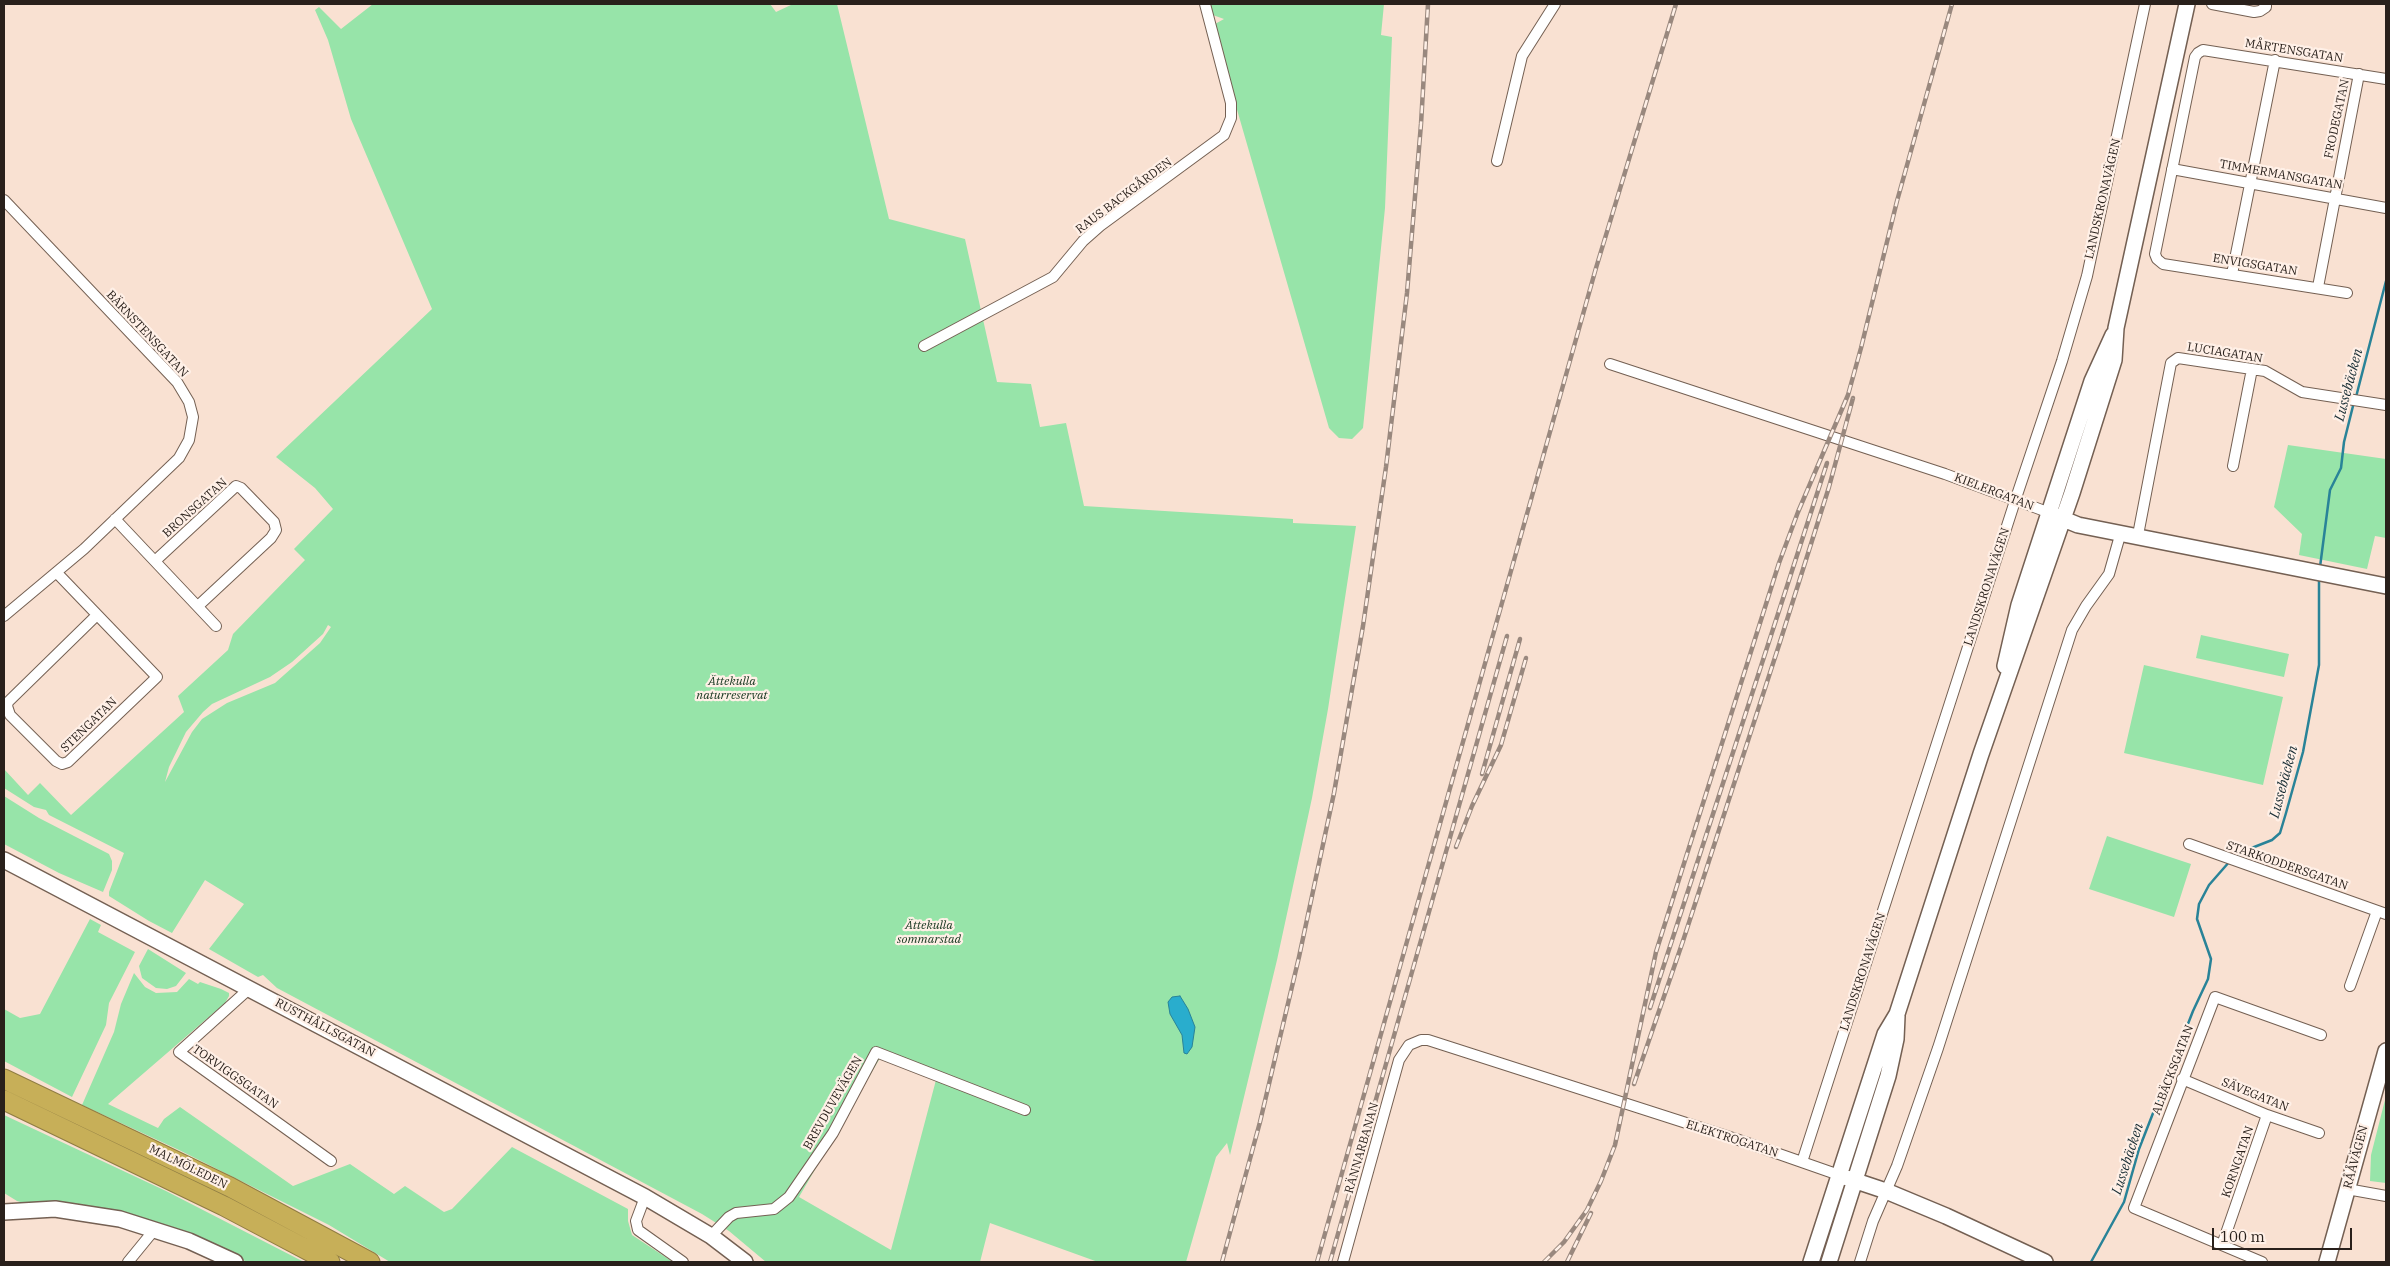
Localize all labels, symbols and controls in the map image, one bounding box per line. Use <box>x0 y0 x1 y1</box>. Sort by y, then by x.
street label: MÅRTENSGATAN <box>2244 36 2344 66</box>
street label: FRODEGATAN <box>2322 78 2352 160</box>
street label: LANDSKRONAVÄGEN <box>2082 137 2124 261</box>
street label: RAUS BACKGÅRDEN <box>1073 155 1175 237</box>
street label: TIMMERMANSGATAN <box>2218 157 2344 193</box>
street label: ENVIGSGATAN <box>2212 251 2298 279</box>
street label: BÄRNSTENSGATAN <box>103 288 191 380</box>
street label: LUCIAGATAN <box>2186 340 2264 366</box>
water label: Lussebäcken <box>2331 347 2367 423</box>
street label: KIELERGATAN <box>1952 470 2036 514</box>
street label: BRONSGATAN <box>160 475 230 541</box>
street label: LANDSKRONAVÄGEN <box>1961 526 2013 648</box>
park label: Ättekulla naturreservat <box>696 675 768 703</box>
street label: STENGATAN <box>58 695 120 755</box>
water label: Lussebäcken <box>2266 744 2302 820</box>
street label: STARKODDERSGATAN <box>2224 838 2350 894</box>
street label: LANDSKRONAVÄGEN <box>1837 911 1889 1033</box>
park label: Ättekulla sommarstad <box>897 919 961 947</box>
street label: RUSTHÅLLSGATAN <box>272 996 378 1060</box>
street label: ALBÄCKSGATAN <box>2149 1023 2197 1117</box>
street label: TORVIGGSGATAN <box>189 1042 281 1112</box>
street label: BREVDUVEVÄGEN <box>800 1054 866 1152</box>
street label: SÄVEGATAN <box>2219 1075 2291 1115</box>
street label: RÄNNARBANAN <box>1342 1101 1382 1195</box>
street label: ELEKTROGATAN <box>1684 1117 1780 1161</box>
water label: Lussebäcken <box>2109 1121 2147 1197</box>
street label: KORNGATAN <box>2219 1124 2257 1200</box>
street label: RÅÅVÄGEN <box>2341 1124 2371 1190</box>
street label: MALMÖLEDEN <box>147 1142 229 1192</box>
scale bar <box>2215 1218 2355 1250</box>
text: 100 m <box>2220 1227 2265 1246</box>

